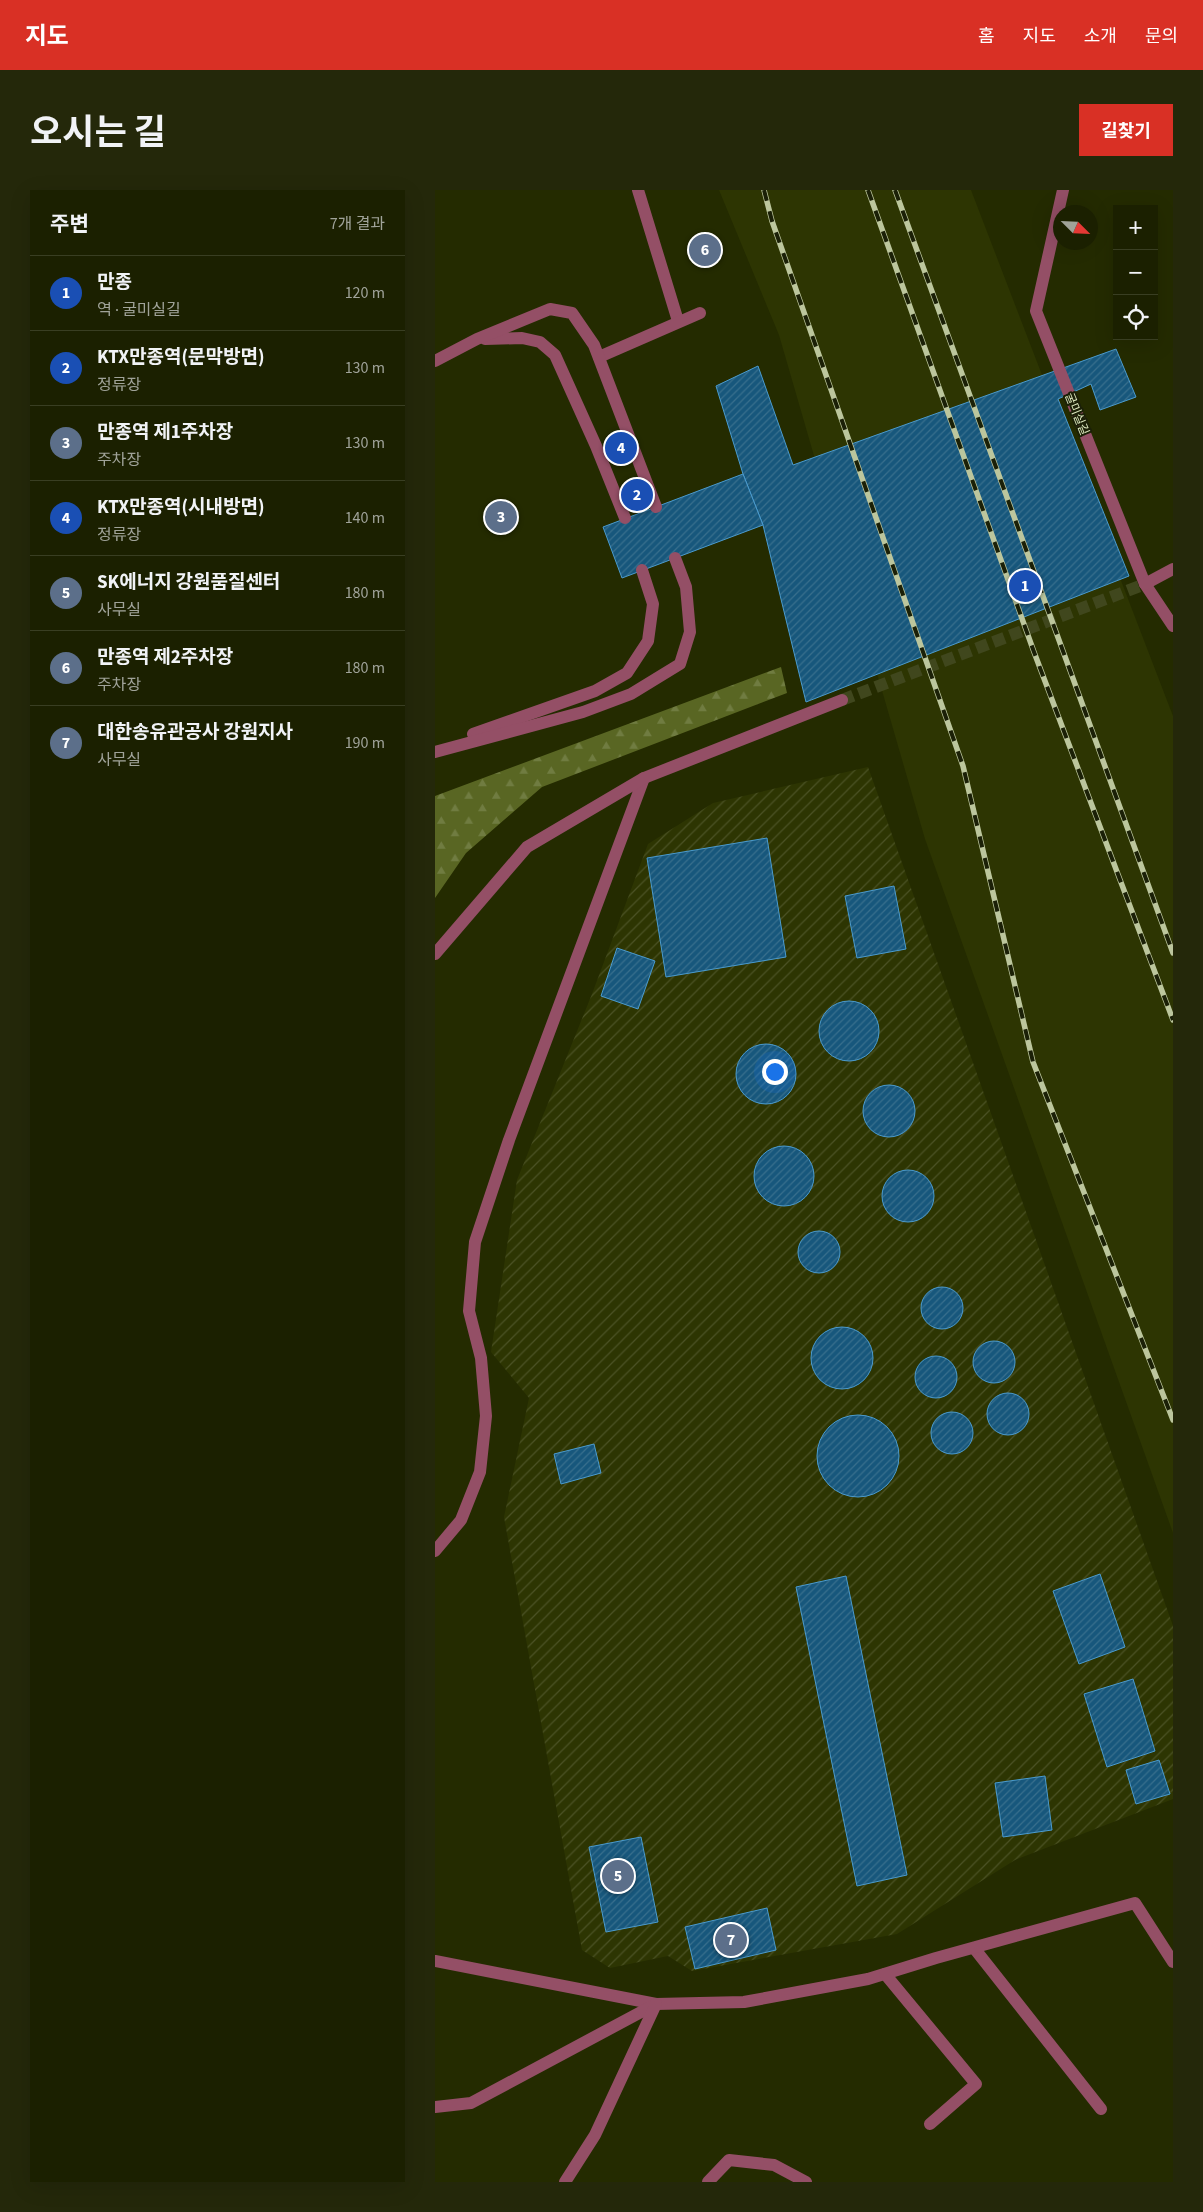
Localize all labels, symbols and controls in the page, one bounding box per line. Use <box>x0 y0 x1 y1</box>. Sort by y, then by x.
text: 지도 <box>25 19 69 54</box>
text: 홈 <box>978 24 995 49</box>
text: 지도 <box>1023 24 1056 49</box>
text: 소개 <box>1084 24 1117 49</box>
text: 문의 <box>1145 24 1178 49</box>
button: 길찾기 <box>1079 104 1173 156</box>
text: 오시는 길 <box>30 108 166 158</box>
north arrow <box>1053 205 1098 250</box>
map controls <box>1113 205 1158 340</box>
button: + <box>1113 205 1158 250</box>
text: 주변 <box>50 209 89 239</box>
text: 7개 결과 <box>330 213 385 235</box>
pin: 6 <box>689 231 721 269</box>
button: − <box>1113 250 1158 295</box>
text: 만종 <box>97 269 132 296</box>
text: 1 <box>62 282 70 304</box>
text: 120 m <box>345 282 385 304</box>
button: locate <box>1113 295 1158 340</box>
text: 역 · 굴미실길 <box>97 299 181 321</box>
text: KTX만종역(문막방면) <box>97 344 265 371</box>
text: 2 <box>62 357 70 379</box>
text: 130 m <box>345 357 385 379</box>
text: 정류장 <box>97 374 141 396</box>
street label: 굴미실길 <box>1060 391 1093 438</box>
text: 만종역 제1주차장 <box>97 419 233 446</box>
pin: 4 <box>605 429 637 467</box>
text: 3 <box>62 432 70 454</box>
text: 130 m <box>345 432 385 454</box>
text: 주차장 <box>97 449 141 471</box>
pin: 2 <box>621 476 653 514</box>
text: KTX만종역(시내방면) <box>97 494 265 521</box>
pin: 3 <box>485 498 517 536</box>
text: 4 <box>62 507 70 529</box>
text: 140 m <box>345 507 385 529</box>
text: 정류장 <box>97 524 141 546</box>
pin: 1 <box>1009 567 1041 605</box>
text: SK에너지 강원품질센터 <box>97 569 280 596</box>
text: 5 <box>62 582 70 604</box>
text: 180 m <box>345 582 385 604</box>
text: 사무실 <box>97 599 141 621</box>
text: 만종역 제2주차장 <box>97 644 233 671</box>
text: 6 <box>62 657 70 679</box>
text: 180 m <box>345 657 385 679</box>
text: 주차장 <box>97 674 141 696</box>
text: 대한송유관공사 강원지사 <box>97 719 293 746</box>
text: 7 <box>62 732 70 754</box>
text: 190 m <box>345 732 385 754</box>
text: 사무실 <box>97 749 141 771</box>
your location <box>762 1059 788 1085</box>
pin: 5 <box>602 1857 634 1895</box>
pin: 7 <box>715 1921 747 1959</box>

